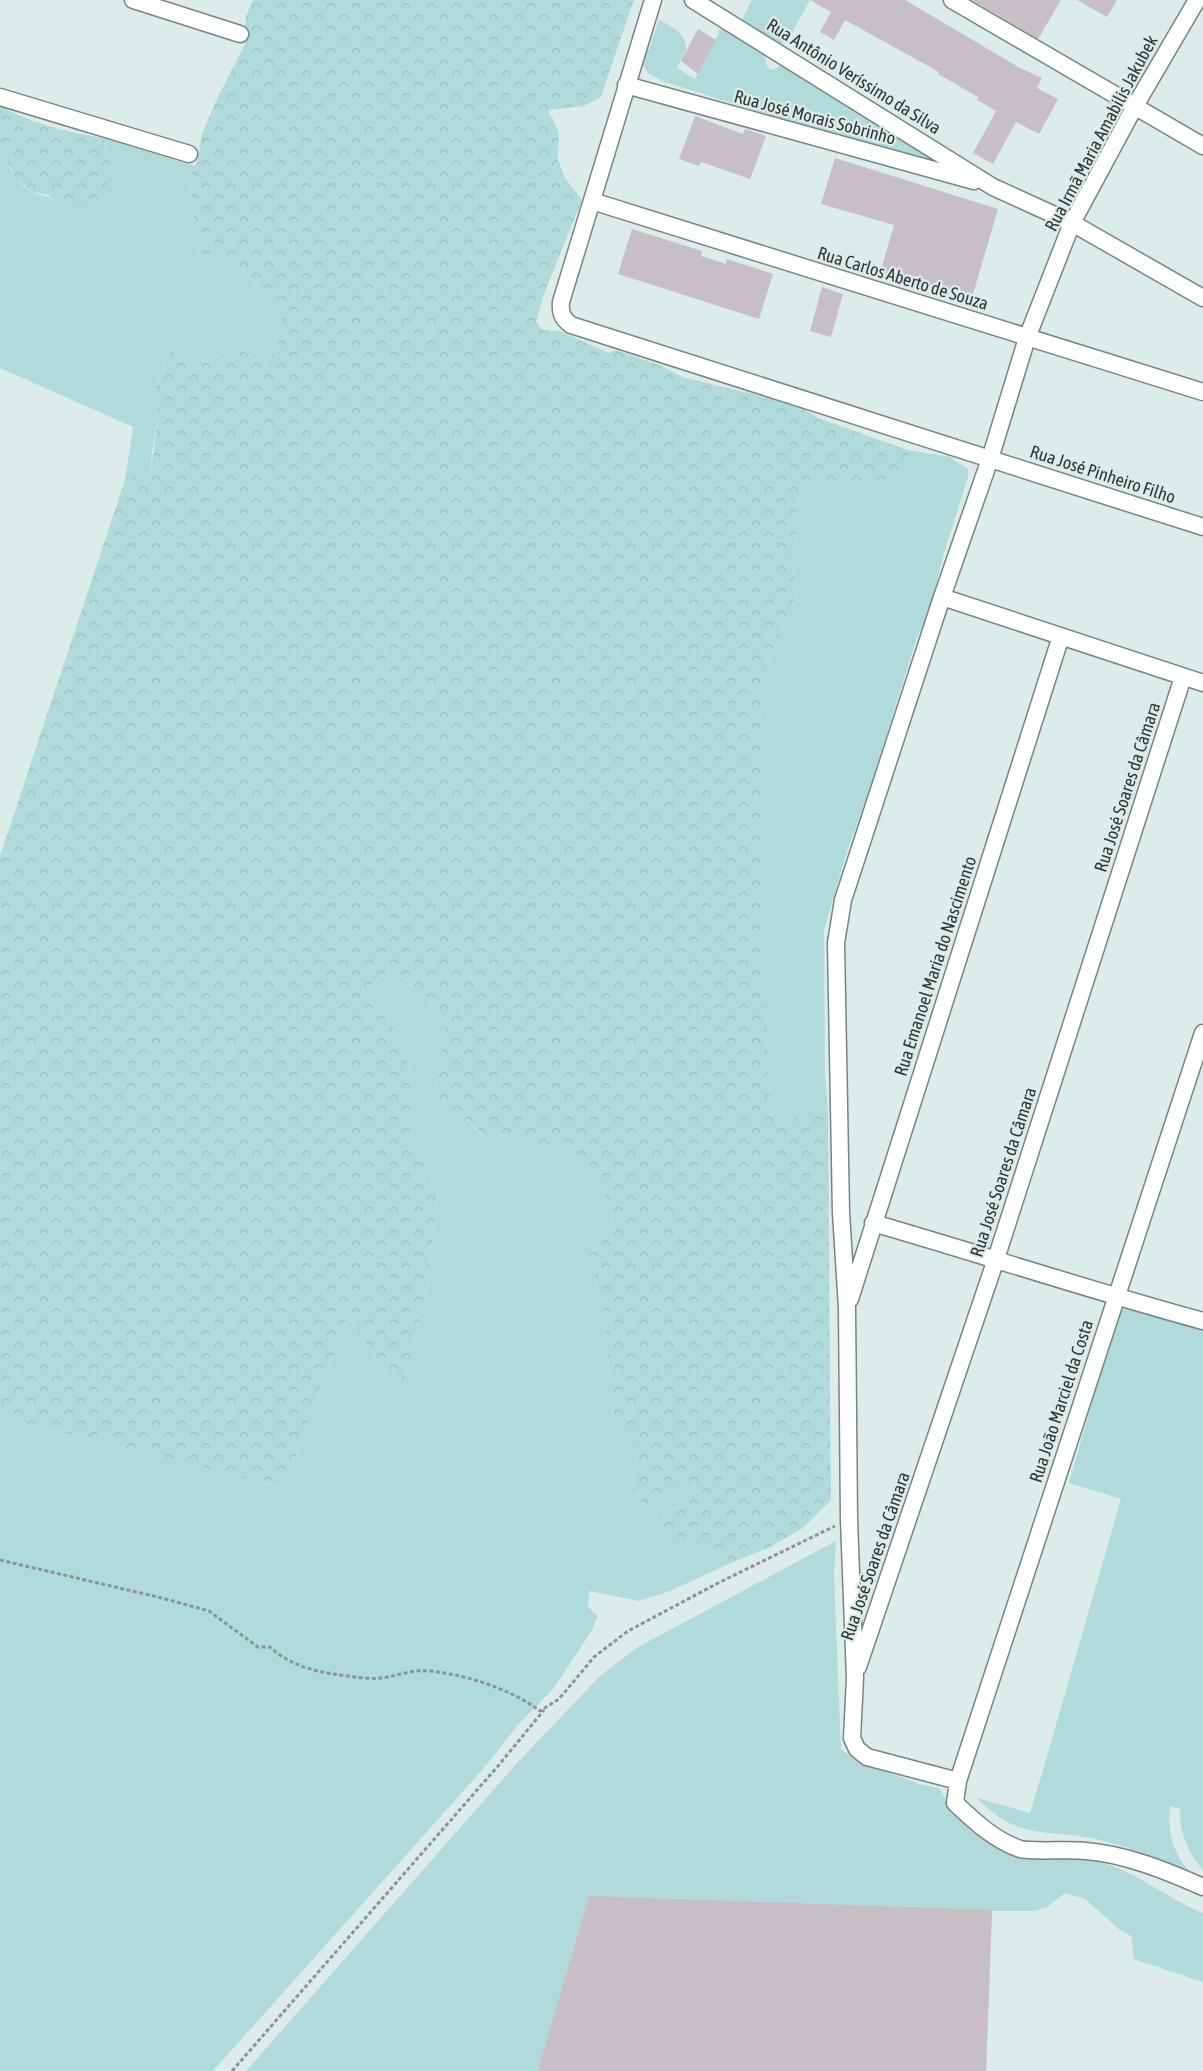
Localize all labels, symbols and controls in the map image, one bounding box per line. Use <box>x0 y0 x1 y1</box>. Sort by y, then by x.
street label: Rua Antônio Veríssimo da Silva <box>763 14 945 138</box>
street label: Rua Irmã Maria Amabilis Jakubek <box>1040 31 1162 235</box>
street label: Rua José Morais Sobrinho <box>732 85 898 149</box>
street label: Rua Carlos Aberto de Souza <box>815 242 991 314</box>
street label: Rua José Pinheiro Filho <box>1028 441 1178 507</box>
street label: Rua José Soares da Câmara <box>1090 700 1164 874</box>
street label: Rua Emanoel Maria do Nascimento <box>890 853 980 1079</box>
street label: Rua José Soares da Câmara <box>966 1085 1040 1259</box>
street label: Rua João Marciel da Costa <box>1025 1317 1097 1485</box>
street label: Rua José Soares da Câmara <box>836 1469 914 1643</box>

